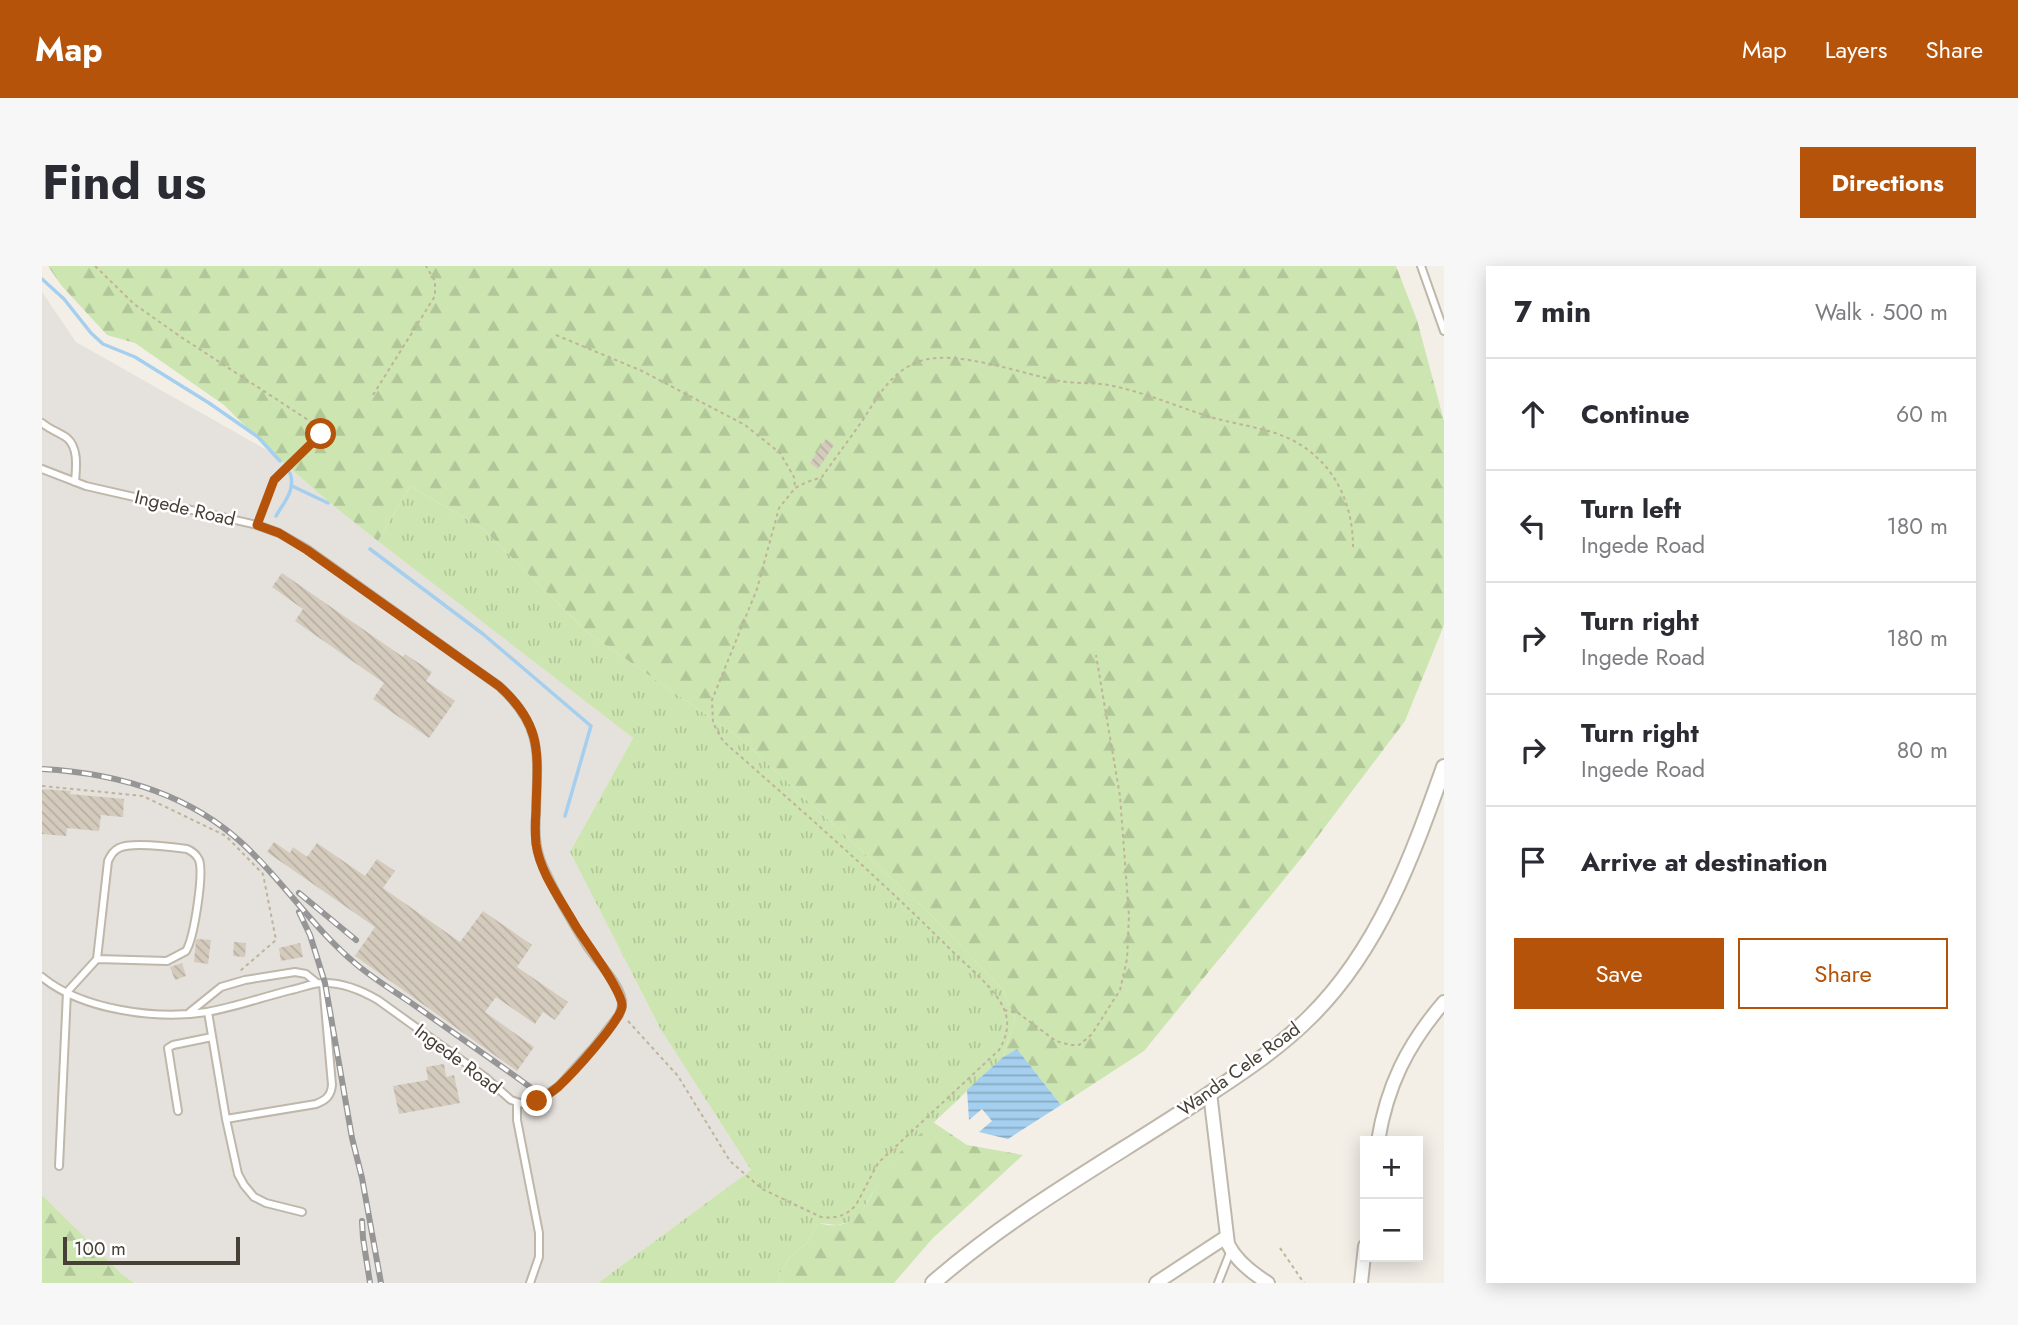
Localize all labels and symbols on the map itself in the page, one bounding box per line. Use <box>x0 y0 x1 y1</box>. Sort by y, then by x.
route start <box>305 418 336 449</box>
street label: Ingede Road <box>132 483 238 533</box>
street label: Wanda Cele Road <box>1172 1015 1306 1123</box>
street label: Ingede Road <box>409 1017 507 1101</box>
route end <box>521 1085 552 1116</box>
scale bar <box>63 1234 240 1266</box>

